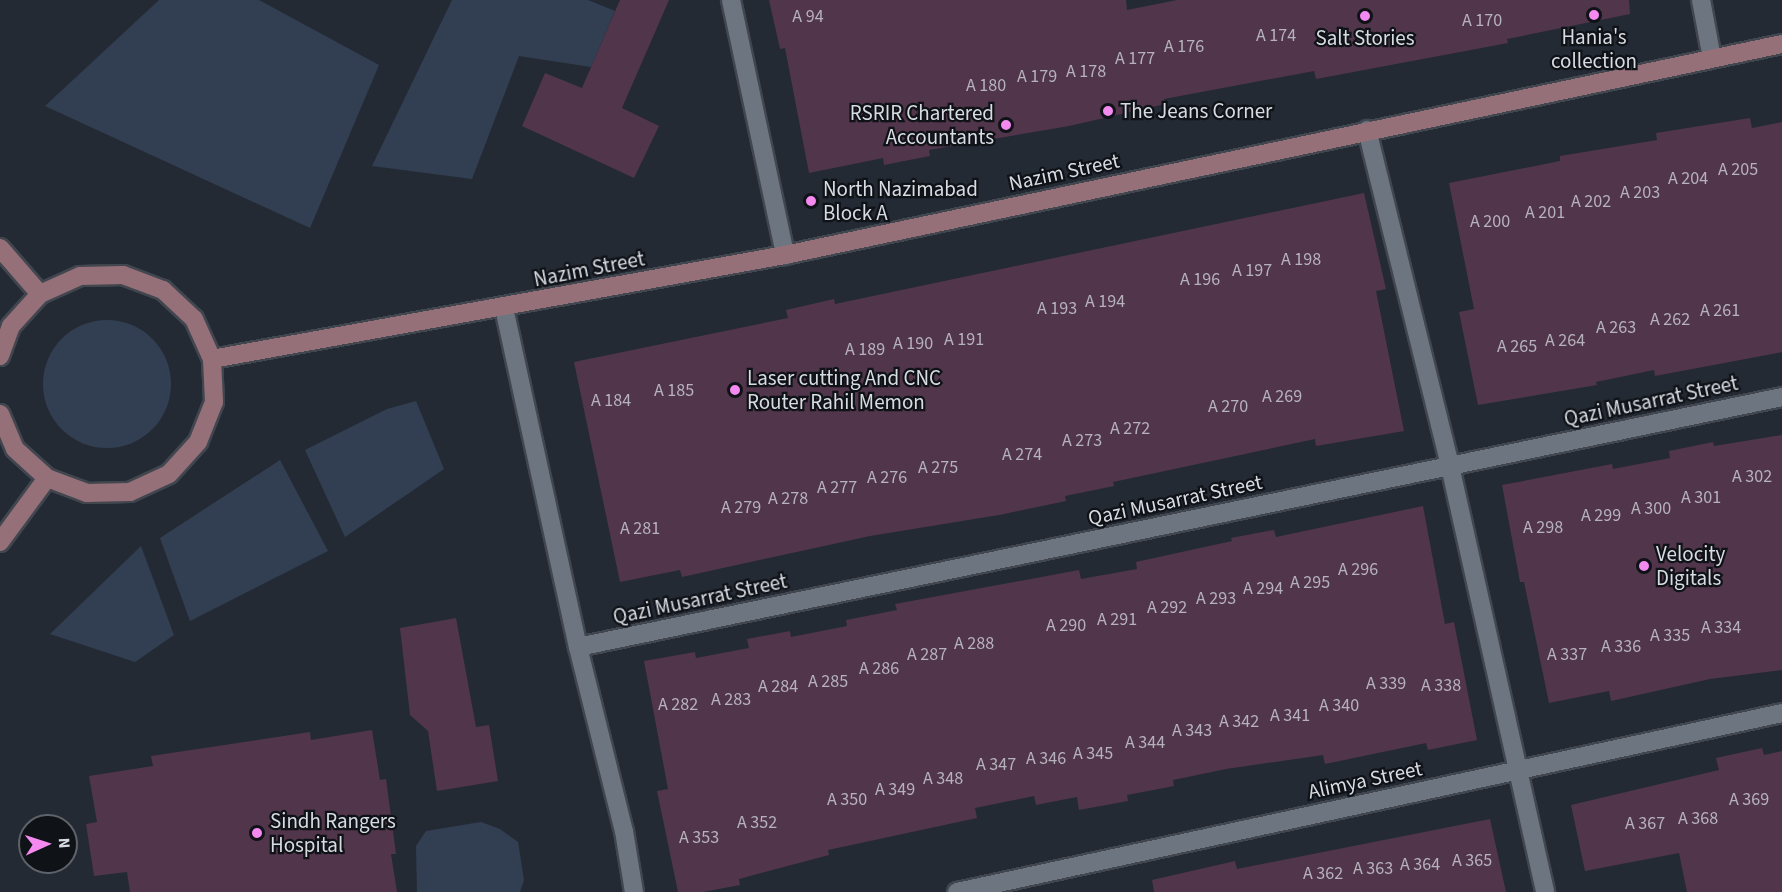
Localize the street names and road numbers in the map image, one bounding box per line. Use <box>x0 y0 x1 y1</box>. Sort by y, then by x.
street label: Nazim Street <box>1006 148 1122 196</box>
street label: Nazim Street <box>531 246 647 292</box>
street label: Qazi Musarrat Street <box>1562 370 1740 432</box>
street label: Qazi Musarrat Street <box>1086 469 1264 531</box>
street label: Qazi Musarrat Street <box>611 568 789 630</box>
street label: Alimya Street <box>1306 756 1424 804</box>

